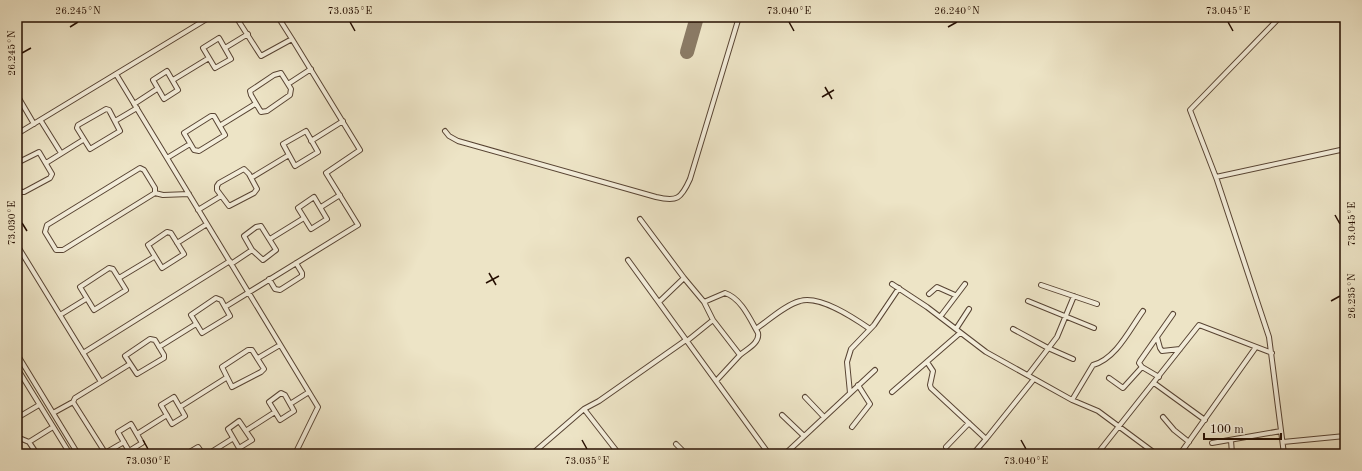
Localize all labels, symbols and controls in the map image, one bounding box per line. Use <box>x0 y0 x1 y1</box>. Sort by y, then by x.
text: 26.245°N <box>55 6 101 16</box>
text: 73.035°E <box>328 6 372 16</box>
text: 73.040°E <box>767 6 811 16</box>
text: 26.240°N <box>934 6 980 16</box>
text: 73.045°E <box>1206 6 1250 16</box>
text: 26.245°N <box>7 30 17 76</box>
text: 73.030°E <box>7 201 17 245</box>
text: 73.045°E <box>1347 202 1357 246</box>
text: 26.235°N <box>1347 273 1357 319</box>
scale bar <box>1204 415 1281 441</box>
text: 100 m <box>1210 424 1244 436</box>
text: 73.030°E <box>126 456 170 466</box>
text: 73.035°E <box>565 456 609 466</box>
text: 73.040°E <box>1004 456 1048 466</box>

